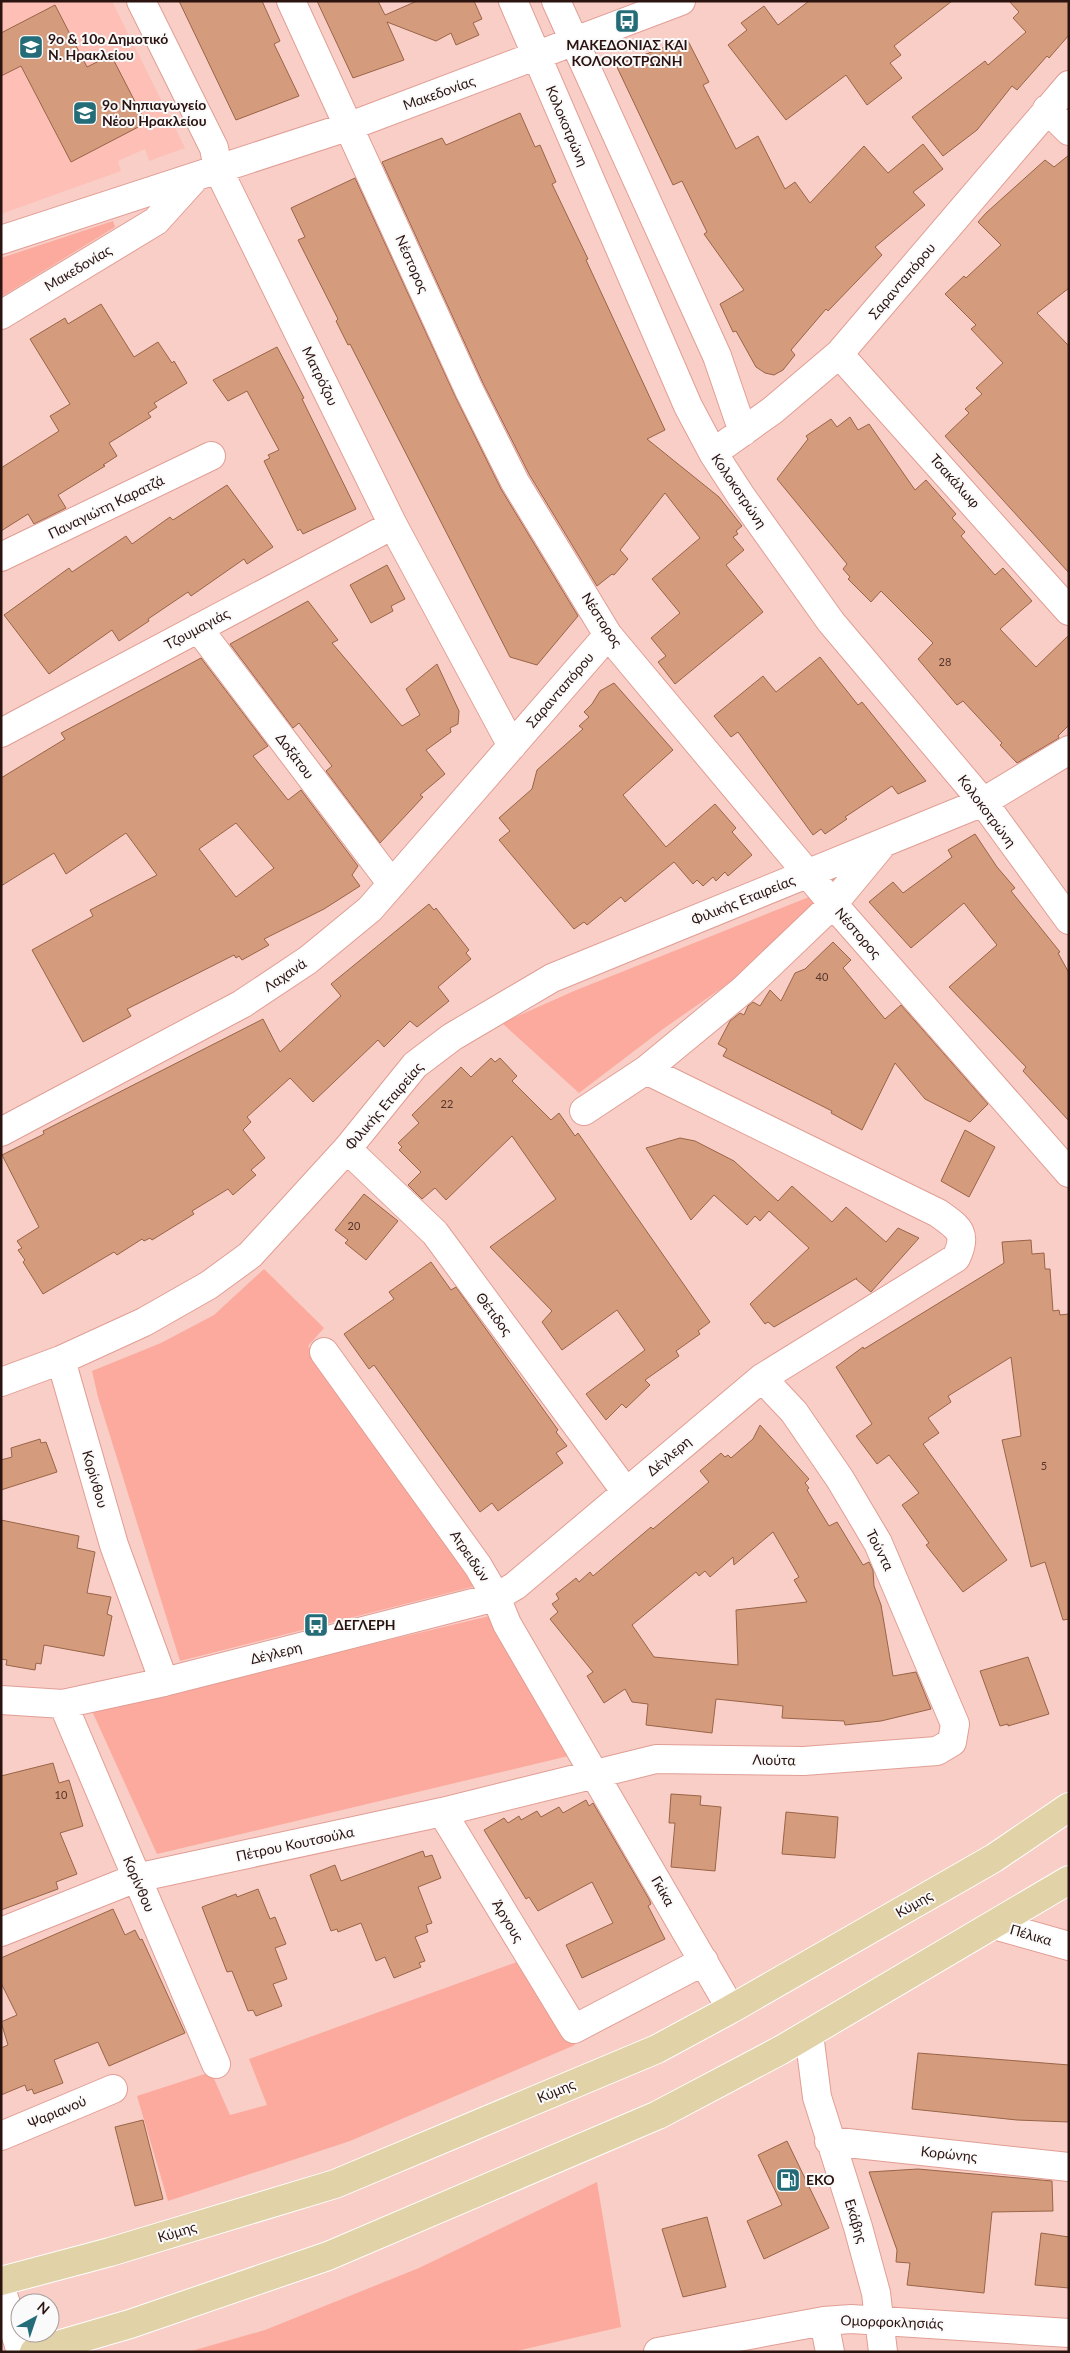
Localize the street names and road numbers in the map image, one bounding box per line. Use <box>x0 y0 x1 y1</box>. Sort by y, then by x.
street label: Μακεδονίας <box>401 71 478 113</box>
street label: Κολοκοτρώνη <box>543 83 592 169</box>
street label: Νέστορος <box>392 232 433 296</box>
street label: Σαρανταπόρου <box>865 239 938 322</box>
street label: Μακεδονίας <box>41 241 115 294</box>
street label: Ματρόζου <box>299 343 342 408</box>
street label: Κολοκοτρώνη <box>708 450 771 531</box>
street label: Τσακάλωφ <box>927 450 984 511</box>
street label: Παναγιώτη Καρατζά <box>45 471 167 542</box>
street label: Νέστορος <box>579 589 627 651</box>
street label: Τζουμαγιάς <box>161 604 233 653</box>
street label: Σαρανταπόρου <box>522 649 597 731</box>
street label: Δοξάτου <box>273 729 318 782</box>
street label: Κολοκοτρώνη <box>955 771 1020 850</box>
street label: Φιλικής Εταιρείας <box>688 871 798 928</box>
street label: Νέστορος <box>832 904 885 962</box>
street label: Λαχανά <box>260 954 310 995</box>
street label: Φιλικής Εταιρείας <box>341 1058 427 1153</box>
street label: Θέτιδος <box>473 1289 516 1339</box>
street label: Δέγλερη <box>643 1432 694 1479</box>
street label: Κορίνθου <box>79 1448 112 1510</box>
street label: Τούντα <box>863 1526 898 1574</box>
street label: Ατρειδών <box>447 1527 494 1585</box>
street label: Δέγλερη <box>248 1638 303 1667</box>
street label: Λιούτα <box>752 1751 796 1768</box>
street label: Πέτρου Κουτσούλα <box>234 1823 356 1864</box>
street label: Κορίνθου <box>120 1853 159 1914</box>
street label: Γκίκα <box>648 1873 679 1909</box>
street label: Κύμης <box>892 1886 936 1921</box>
street label: Άργους <box>489 1896 528 1946</box>
street label: Πέλικα <box>1008 1920 1055 1949</box>
street label: Κύμης <box>534 2075 578 2106</box>
street label: Ψαριανού <box>25 2092 89 2131</box>
street label: Κορώνης <box>920 2142 979 2165</box>
street label: Εκάβης <box>842 2197 871 2246</box>
street label: Κύμης <box>155 2217 199 2245</box>
street label: Ομορφοκλησιάς <box>840 2311 944 2332</box>

